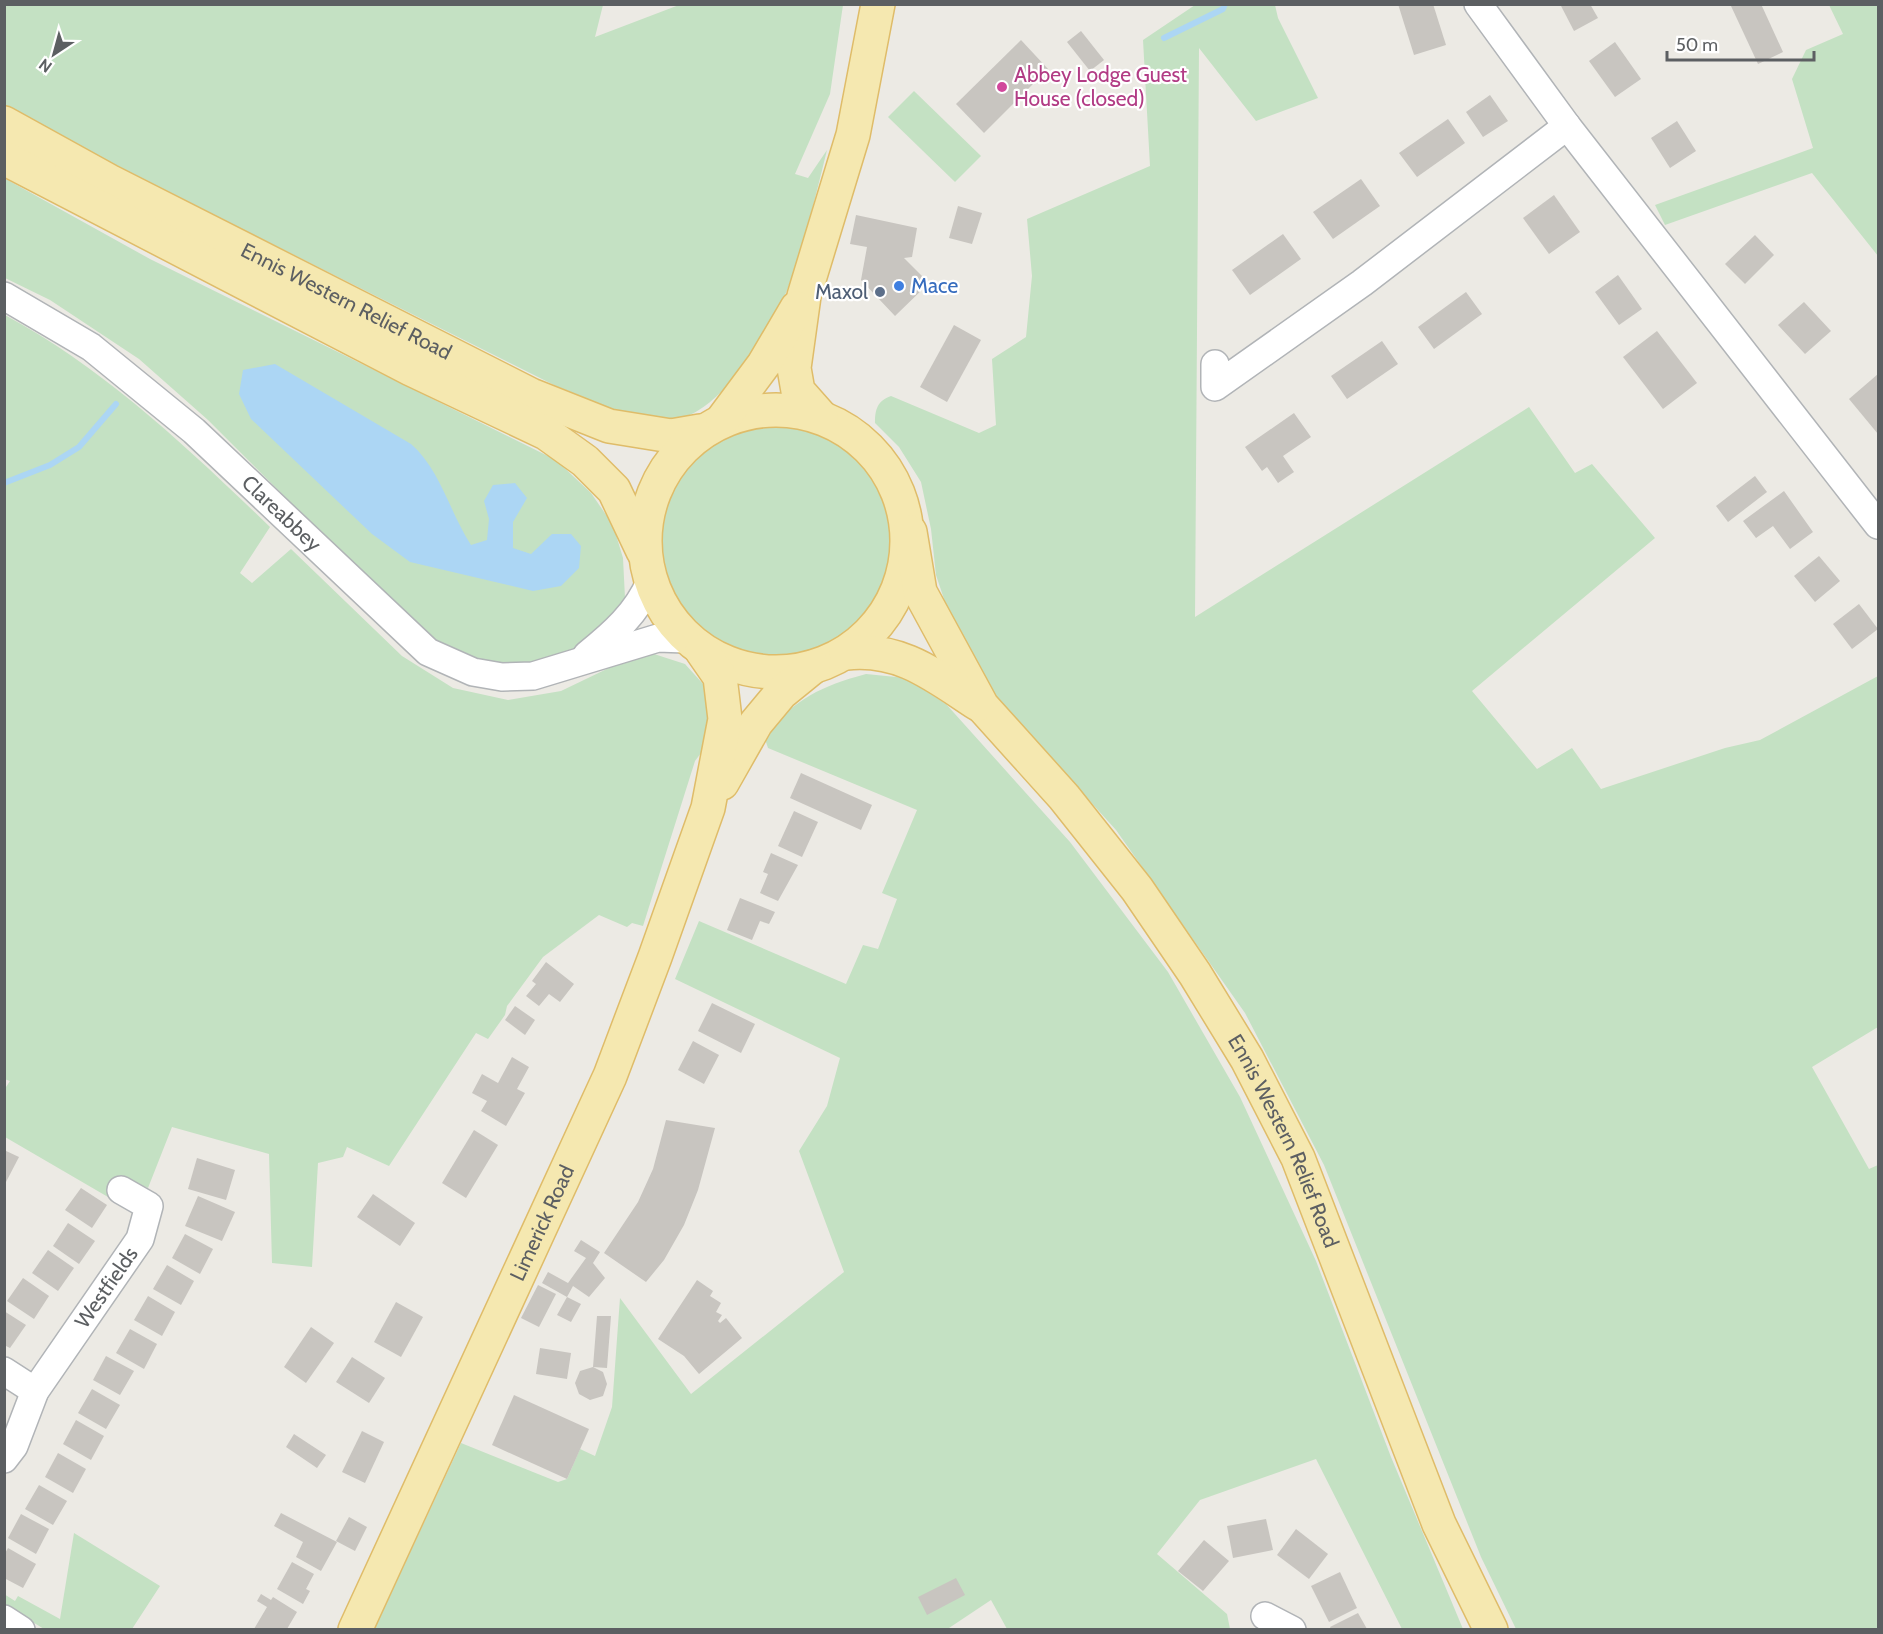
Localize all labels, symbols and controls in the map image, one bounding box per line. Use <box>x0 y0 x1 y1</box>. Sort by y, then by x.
north arrow <box>24 24 84 84</box>
scale bar <box>1667 24 1814 62</box>
text: 50 m <box>1676 34 1718 56</box>
text: N <box>35 55 56 77</box>
place label: Abbey Lodge Guest House (closed) <box>1014 62 1187 111</box>
marker: Abbey Lodge Guest House (closed) <box>995 80 1009 94</box>
street label: Ennis Western Relief Road <box>237 237 456 365</box>
place label: Mace <box>911 273 958 298</box>
place label: Maxol <box>815 279 868 304</box>
marker: Mace <box>892 279 906 293</box>
marker: Maxol <box>873 285 887 299</box>
street label: Clareabbey <box>237 470 327 557</box>
street label: Ennis Western Relief Road <box>1223 1030 1344 1251</box>
street label: Limerick Road <box>504 1161 579 1285</box>
street label: Westfields <box>69 1242 143 1333</box>

